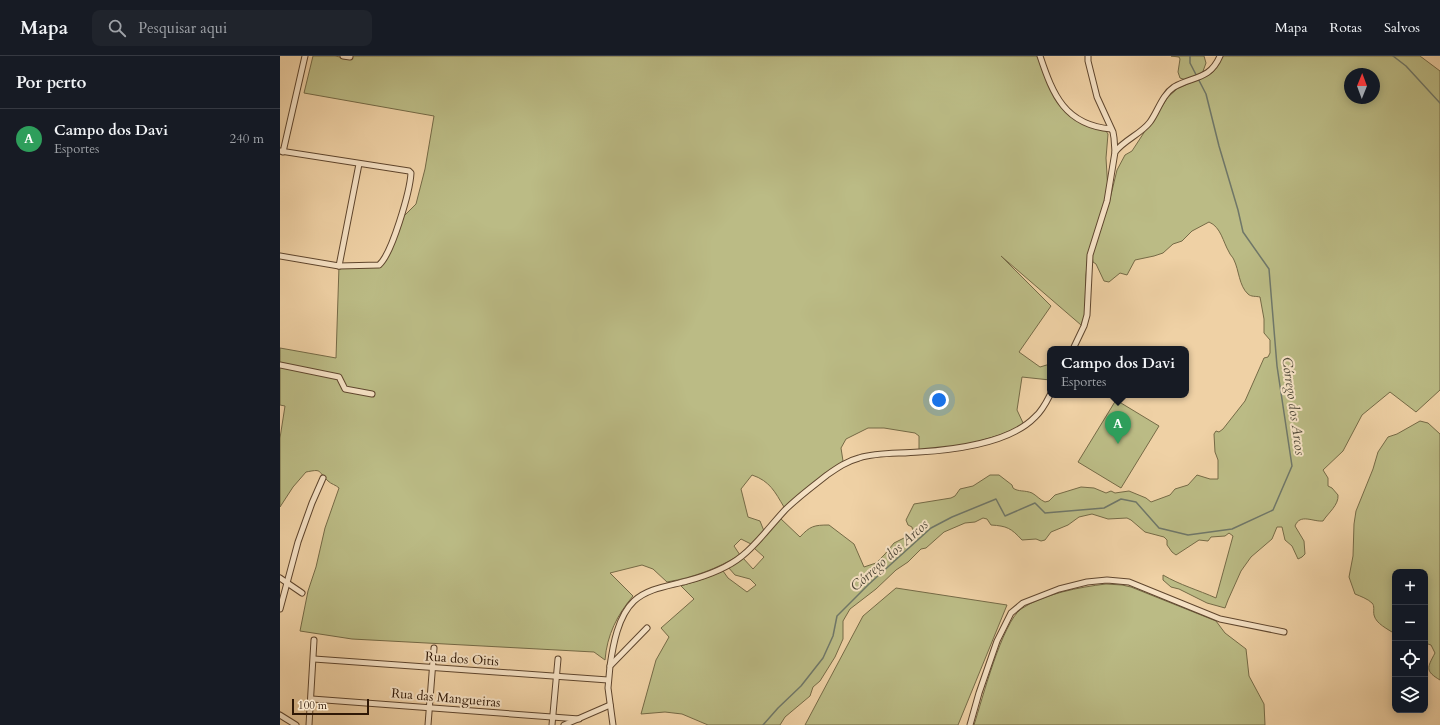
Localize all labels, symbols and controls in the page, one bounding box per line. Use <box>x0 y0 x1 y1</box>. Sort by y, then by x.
search box <box>92 10 372 46</box>
text: Mapa <box>20 15 68 41</box>
icon: search <box>106 17 128 39</box>
text: Pesquisar aqui <box>138 18 227 38</box>
text: Mapa <box>1275 18 1308 37</box>
text: Rotas <box>1330 18 1362 37</box>
text: Salvos <box>1384 18 1420 37</box>
north arrow <box>1344 68 1380 104</box>
text: Por perto <box>16 71 86 94</box>
text: Campo dos Davi <box>54 120 168 140</box>
text: A <box>24 130 34 148</box>
text: 240 m <box>230 130 264 148</box>
text: Esportes <box>54 140 99 158</box>
popup <box>1047 346 1189 398</box>
text: Campo dos Davi <box>1061 353 1175 373</box>
water label: Córrego dos Arcos <box>1277 356 1310 457</box>
text: Esportes <box>1061 373 1106 391</box>
your location <box>929 390 949 410</box>
pin: A <box>1105 411 1131 444</box>
water label: Córrego dos Arcos <box>846 515 933 596</box>
map controls <box>1392 569 1428 713</box>
button: + <box>1392 569 1428 605</box>
button: − <box>1392 605 1428 641</box>
button: locate <box>1392 641 1428 677</box>
street label: Rua dos Oitis <box>424 647 499 671</box>
button: layers <box>1392 677 1428 713</box>
street label: Rua das Mangueiras <box>391 684 501 712</box>
scale bar <box>292 697 369 716</box>
text: 100 m <box>298 698 327 713</box>

